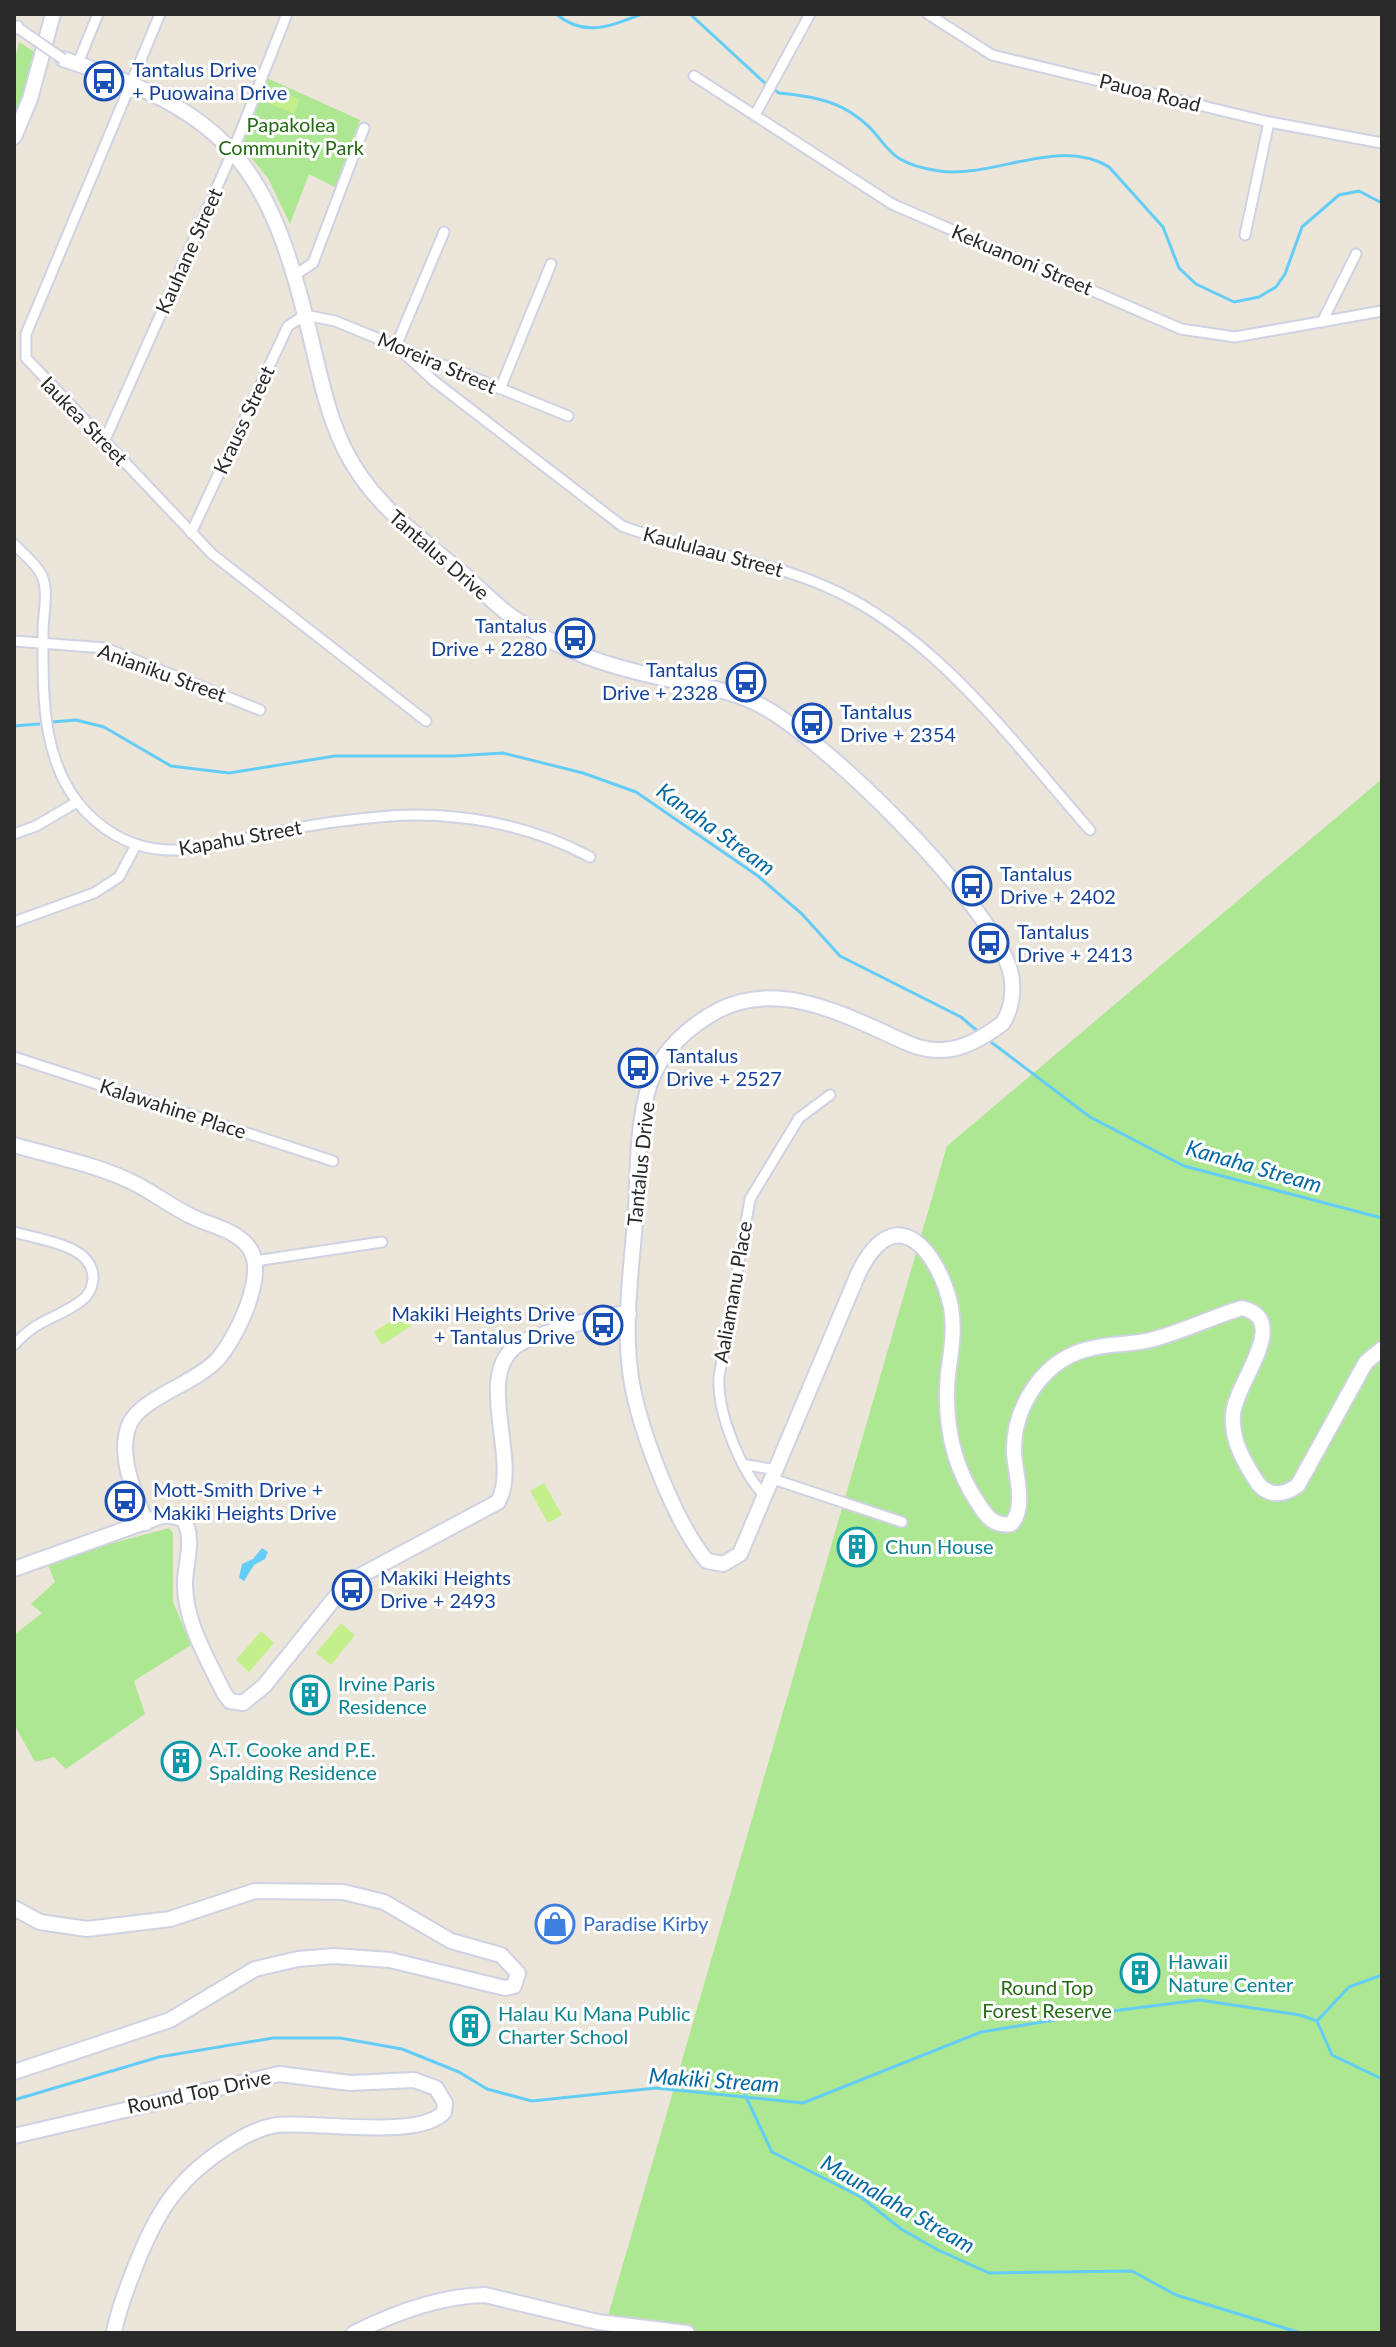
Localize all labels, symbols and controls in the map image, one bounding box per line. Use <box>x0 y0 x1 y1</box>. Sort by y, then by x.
place label: Tantalus Drive + Puowaina Drive <box>132 57 287 104</box>
bus stop icon: Tantalus Drive + Puowaina Drive <box>83 60 125 102</box>
street label: Pauoa Road <box>1097 68 1203 116</box>
park label: Papakolea Community Park <box>218 112 365 159</box>
street label: Kauhane Street <box>150 184 226 317</box>
street label: Kekuanoni Street <box>948 219 1096 300</box>
street label: Moreira Street <box>374 326 500 398</box>
street label: Krauss Street <box>208 362 279 477</box>
street label: Iaukea Street <box>36 371 133 470</box>
street label: Tantalus Drive <box>385 504 495 604</box>
street label: Kaululaau Street <box>641 521 786 581</box>
place label: Tantalus Drive + 2280 <box>431 613 547 660</box>
bus stop icon: Tantalus Drive + 2280 <box>554 617 596 659</box>
street label: Anianiku Street <box>95 638 230 706</box>
place label: Tantalus Drive + 2328 <box>602 657 718 704</box>
bus stop icon: Tantalus Drive + 2328 <box>725 661 767 703</box>
place label: Tantalus Drive + 2354 <box>840 699 956 746</box>
bus stop icon: Tantalus Drive + 2354 <box>791 702 833 744</box>
water label: Kanaha Stream <box>652 777 781 881</box>
street label: Kapahu Street <box>176 814 303 860</box>
place label: Tantalus Drive + 2402 <box>1000 861 1116 908</box>
bus stop icon: Tantalus Drive + 2402 <box>951 865 993 907</box>
place label: Tantalus Drive + 2413 <box>1017 919 1133 966</box>
bus stop icon: Tantalus Drive + 2413 <box>968 922 1010 964</box>
place label: Tantalus Drive + 2527 <box>666 1043 782 1090</box>
bus stop icon: Tantalus Drive + 2527 <box>617 1047 659 1089</box>
street label: Kalawahine Place <box>97 1073 250 1143</box>
street label: Tantalus Drive <box>622 1101 658 1227</box>
water label: Kanaha Stream <box>1183 1133 1325 1198</box>
street label: Aaliamanu Place <box>708 1219 756 1364</box>
place label: Makiki Heights Drive + Tantalus Drive <box>391 1301 575 1348</box>
bus stop icon: Makiki Heights Drive + Tantalus Drive <box>582 1304 624 1346</box>
place label: Mott-Smith Drive + Makiki Heights Drive <box>153 1477 337 1524</box>
bus stop icon: Mott-Smith Drive + Makiki Heights Drive <box>104 1480 146 1522</box>
building icon: Chun House <box>836 1526 878 1568</box>
place label: Chun House <box>885 1534 994 1558</box>
place label: Makiki Heights Drive + 2493 <box>380 1565 511 1612</box>
bus stop icon: Makiki Heights Drive + 2493 <box>331 1569 373 1611</box>
place label: Irvine Paris Residence <box>338 1671 435 1718</box>
building icon: Irvine Paris Residence <box>289 1674 331 1716</box>
place label: A.T. Cooke and P.E. Spalding Residence <box>209 1737 377 1784</box>
building icon: A.T. Cooke and P.E. Spalding Residence <box>160 1740 202 1782</box>
shop icon: Paradise Kirby <box>534 1903 576 1945</box>
place label: Paradise Kirby <box>583 1911 709 1935</box>
place label: Hawaii Nature Center <box>1168 1949 1294 1996</box>
building icon: Hawaii Nature Center <box>1119 1952 1161 1994</box>
park label: Round Top Forest Reserve <box>982 1975 1112 2022</box>
place label: Halau Ku Mana Public Charter School <box>498 2001 691 2048</box>
building icon: Halau Ku Mana Public Charter School <box>449 2005 491 2047</box>
water label: Makiki Stream <box>648 2061 780 2098</box>
street label: Round Top Drive <box>125 2064 273 2118</box>
water label: Maunalaha Stream <box>816 2149 980 2259</box>

